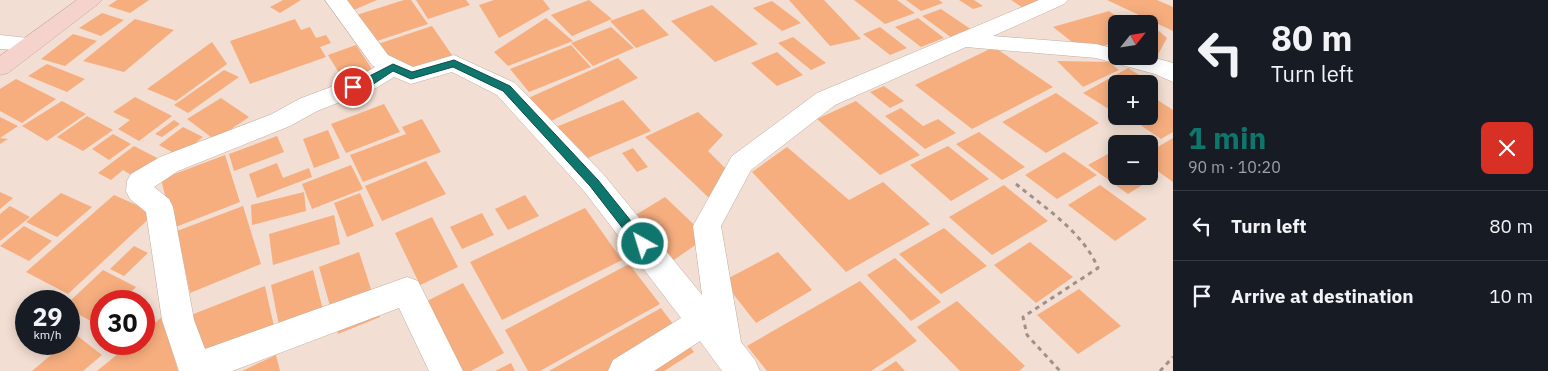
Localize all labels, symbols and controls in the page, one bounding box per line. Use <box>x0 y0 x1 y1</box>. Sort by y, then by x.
north arrow <box>1108 15 1158 65</box>
map controls <box>1108 15 1158 185</box>
text: 80 m <box>1271 15 1353 61</box>
icon: left <box>1188 20 1253 85</box>
text: Turn left <box>1271 59 1354 88</box>
pin <box>332 66 374 108</box>
icon: arrive <box>339 73 367 101</box>
button: + <box>1108 75 1158 125</box>
text: 1 min <box>1188 118 1266 157</box>
button: close <box>1481 122 1533 174</box>
button: − <box>1108 135 1158 185</box>
text: 90 m · 10:20 <box>1188 157 1281 177</box>
icon: left <box>1188 212 1216 240</box>
text: Turn left <box>1231 214 1307 238</box>
text: 80 m <box>1489 214 1533 238</box>
position arrow <box>616 217 668 269</box>
icon: arrive <box>1188 282 1216 310</box>
text: Arrive at destination <box>1231 284 1414 308</box>
text: 10 m <box>1489 284 1533 308</box>
speed limit sign: 30 <box>90 290 155 355</box>
text: 29 <box>32 300 63 333</box>
text: km/h <box>33 327 62 342</box>

